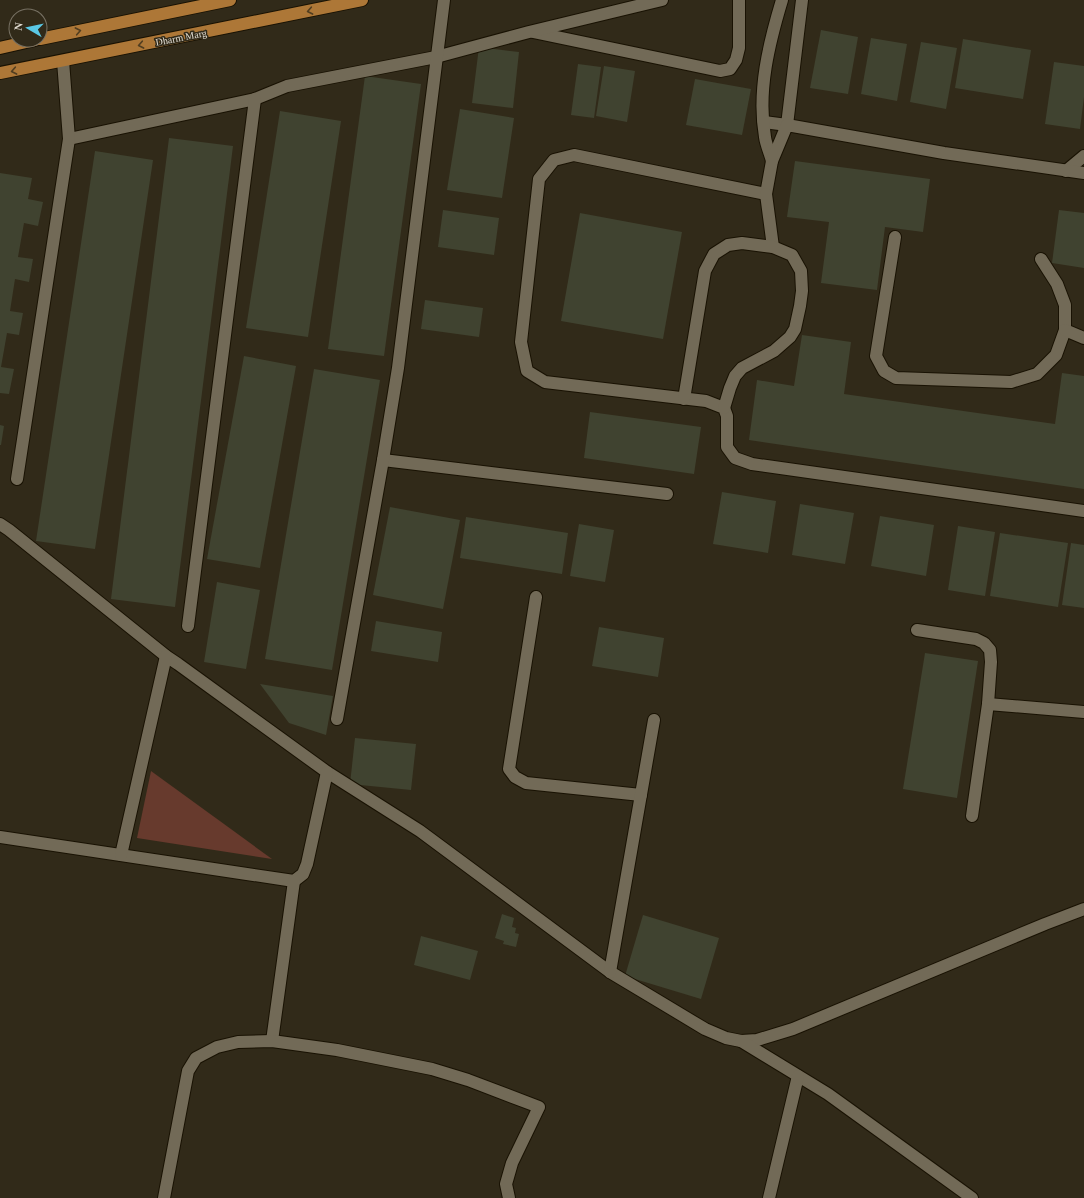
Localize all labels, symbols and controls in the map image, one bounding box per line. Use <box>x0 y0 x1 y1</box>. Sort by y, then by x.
one-way arrow <box>307 6 313 15</box>
north arrow <box>8 8 48 48</box>
text: N <box>12 22 25 31</box>
one-way arrow <box>75 27 81 35</box>
street label: Dharm Marg <box>155 27 208 48</box>
one-way arrow <box>138 40 144 49</box>
one-way arrow <box>10 66 17 74</box>

